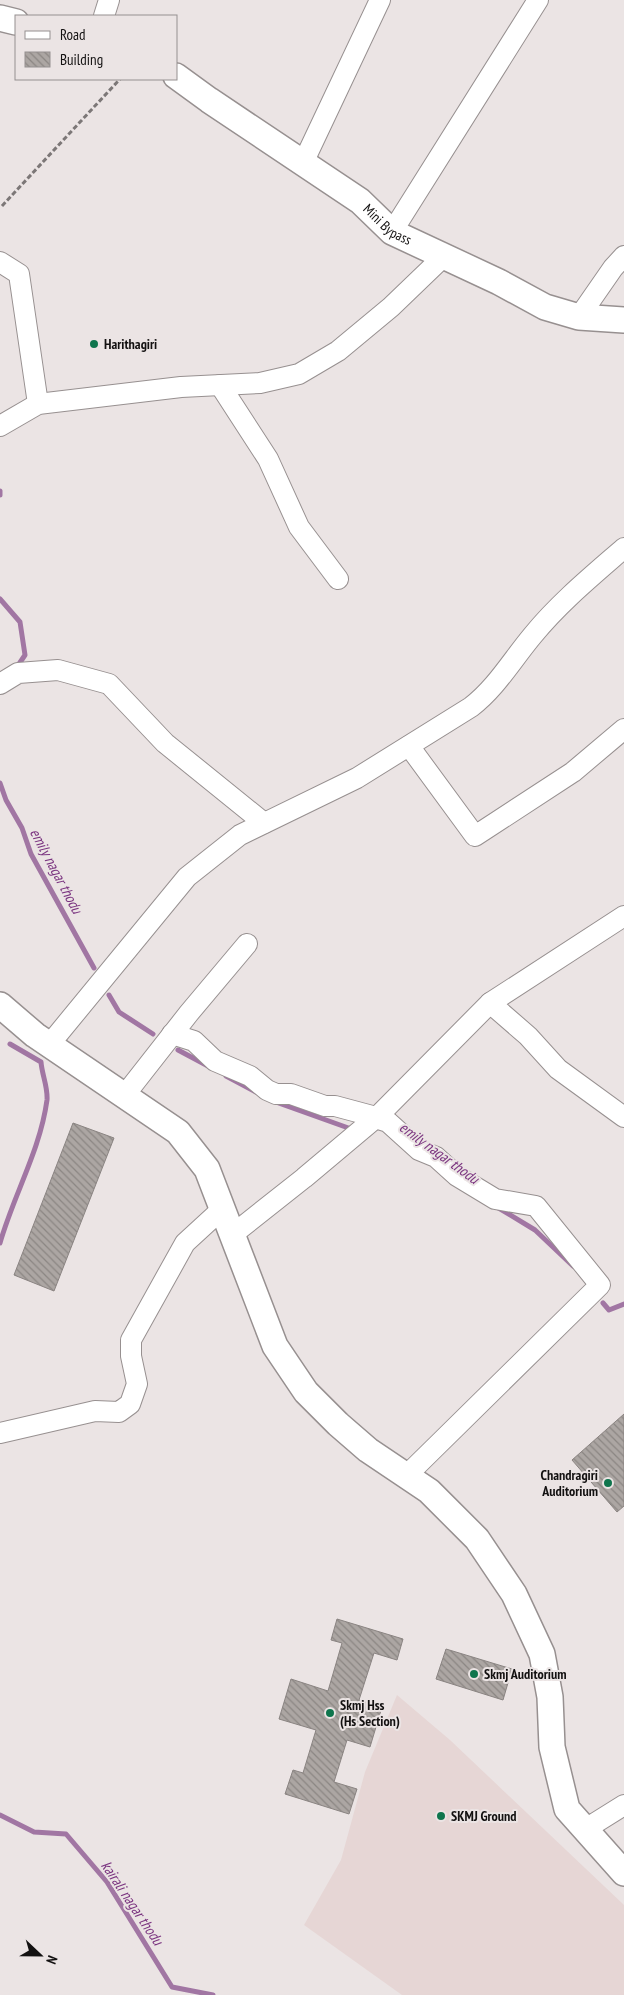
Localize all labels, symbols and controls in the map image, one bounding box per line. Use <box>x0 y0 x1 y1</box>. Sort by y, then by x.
legend <box>15 15 178 80</box>
text: Road <box>60 25 86 44</box>
text: Building <box>60 50 103 69</box>
street label: Mini Bypass <box>359 200 415 249</box>
place label: Harithagiri <box>104 335 157 353</box>
marker: Harithagiri <box>88 338 100 350</box>
water label: emily nagar thodu <box>26 825 88 918</box>
water label: emily nagar thodu <box>396 1117 484 1189</box>
place label: Chandragiri Auditorium <box>541 1466 598 1500</box>
marker: Chandragiri Auditorium <box>602 1477 614 1489</box>
place label: Skmj Auditorium <box>484 1665 566 1683</box>
marker: Skmj Auditorium <box>468 1668 480 1680</box>
place label: Skmj Hss (Hs Section) <box>340 1696 400 1730</box>
marker: Skmj Hss (Hs Section) <box>324 1707 336 1719</box>
place label: SKMJ Ground <box>451 1807 517 1825</box>
marker: SKMJ Ground <box>435 1810 447 1822</box>
water label: kairali nagar thodu <box>97 1857 168 1950</box>
north arrow <box>15 1930 65 1980</box>
text: N <box>42 1953 62 1967</box>

